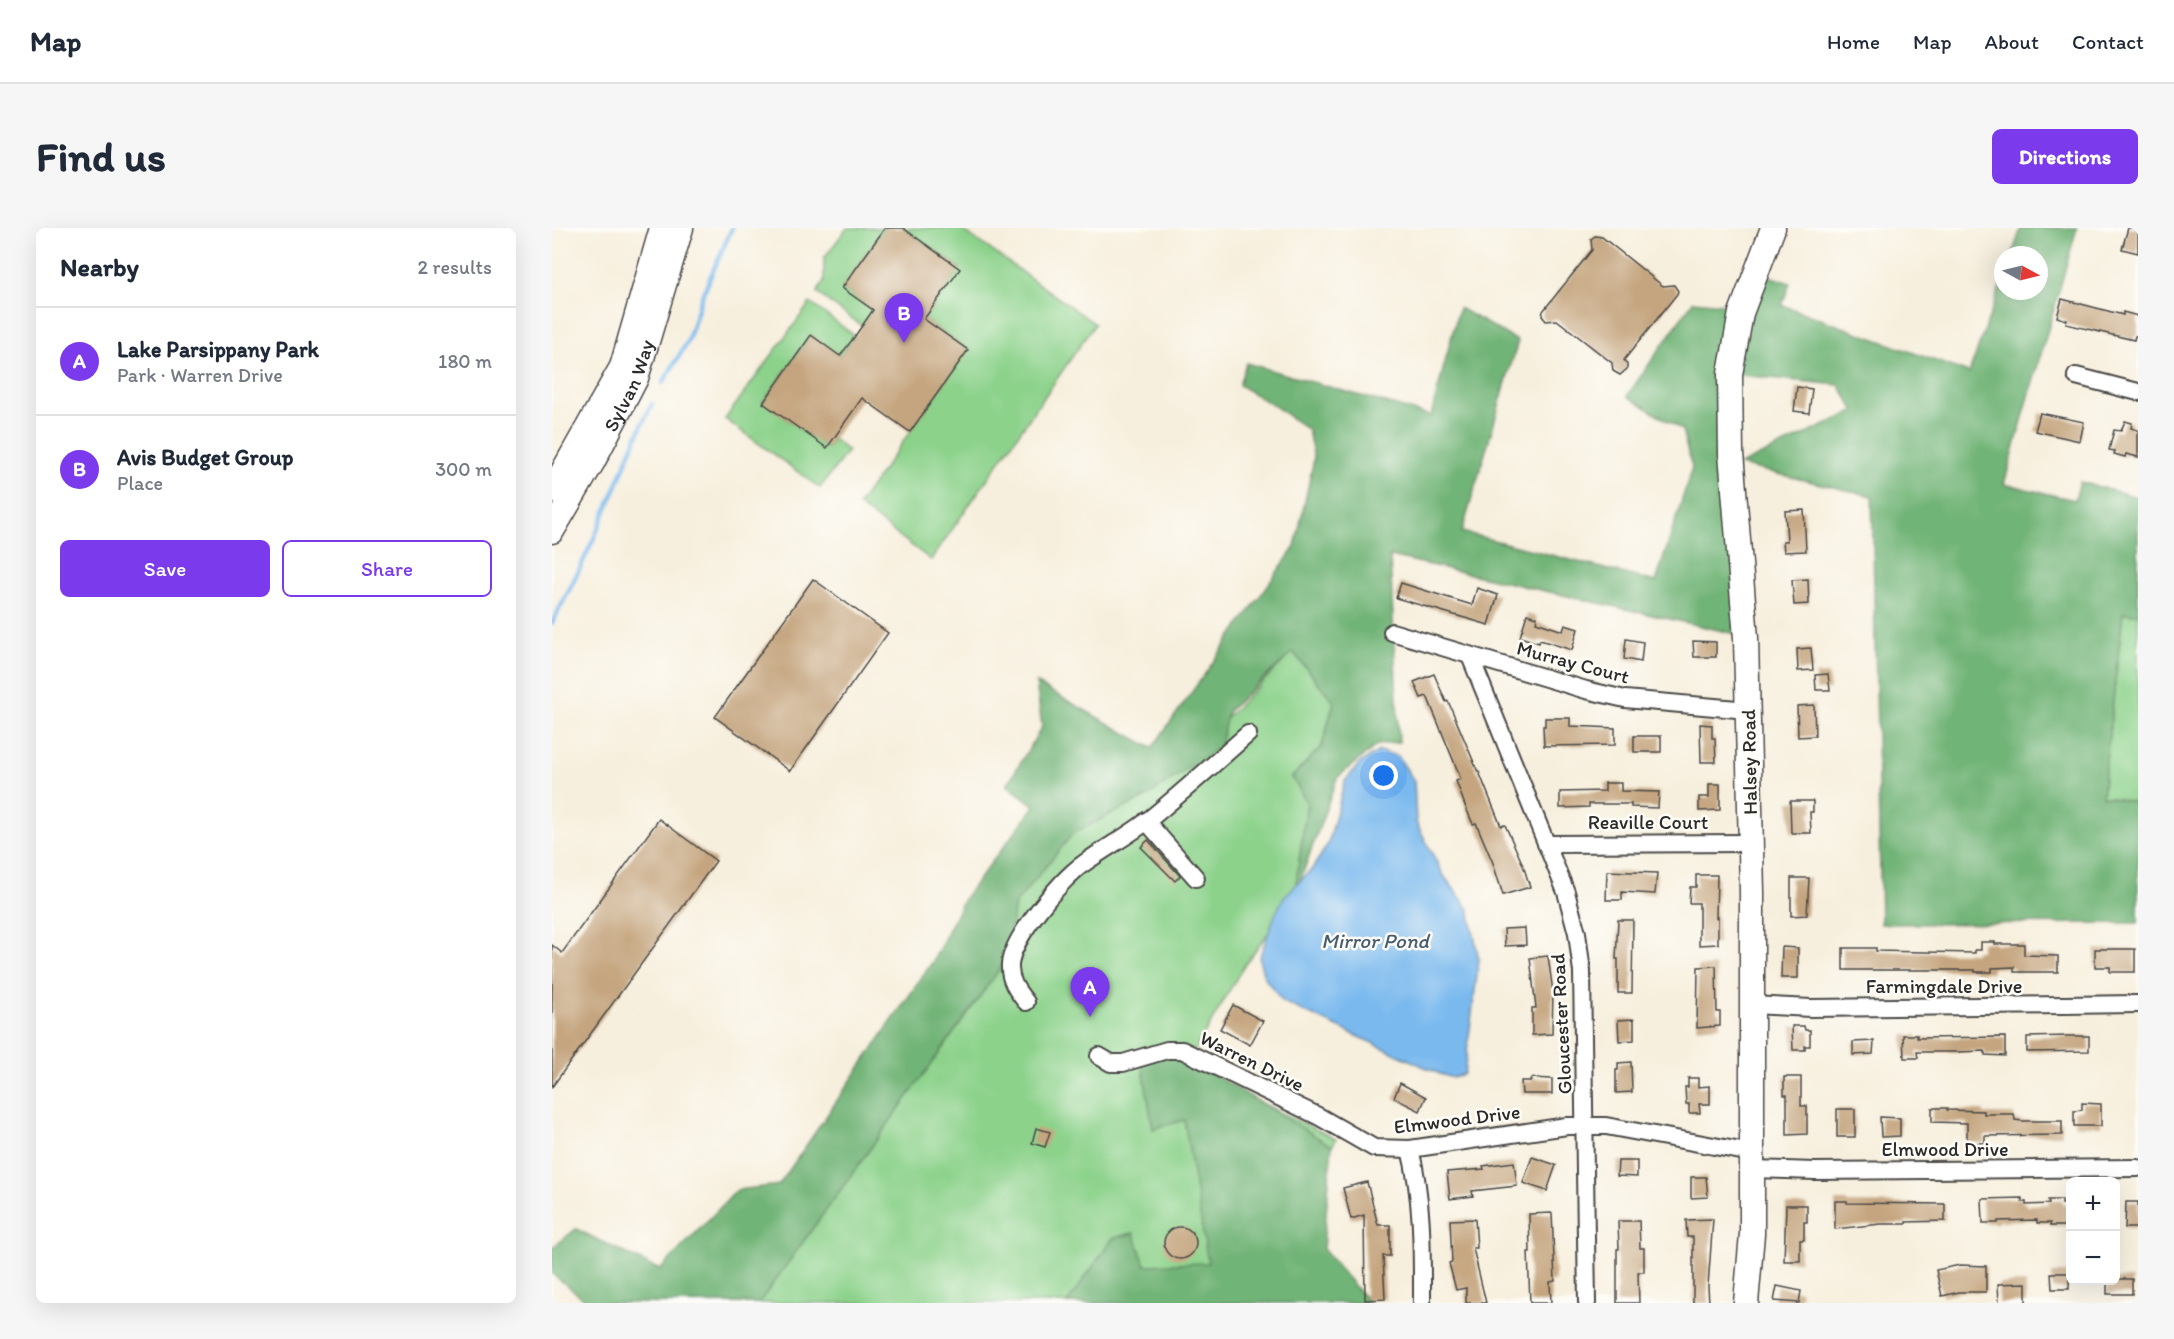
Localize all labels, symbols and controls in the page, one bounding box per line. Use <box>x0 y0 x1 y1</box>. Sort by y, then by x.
text: Map <box>30 24 81 58</box>
text: Home <box>1827 29 1880 54</box>
text: Map <box>1913 29 1952 54</box>
text: About <box>1985 29 2039 54</box>
text: Contact <box>2072 29 2144 54</box>
button: Directions <box>1992 129 2138 184</box>
text: Find us <box>36 131 166 182</box>
north arrow <box>1994 246 2048 300</box>
text: Nearby <box>60 251 139 283</box>
text: 2 results <box>418 255 492 279</box>
pin: B <box>884 294 924 343</box>
text: Lake Parsippany Park <box>117 336 319 363</box>
street label: Sylvan Way <box>598 336 659 436</box>
text: A <box>73 349 86 373</box>
text: 180 m <box>438 349 492 373</box>
text: Park · Warren Drive <box>117 363 283 387</box>
text: Avis Budget Group <box>117 444 293 471</box>
text: B <box>73 457 86 481</box>
text: 300 m <box>435 457 492 481</box>
text: Place <box>117 471 163 495</box>
button: Save <box>60 540 270 597</box>
button: Share <box>282 540 492 597</box>
street label: Murray Court <box>1514 635 1632 689</box>
street label: Halsey Road <box>1736 709 1762 815</box>
your location <box>1369 761 1398 790</box>
street label: Reaville Court <box>1588 810 1709 834</box>
water label: Mirror Pond <box>1321 928 1431 953</box>
street label: Gloucester Road <box>1545 953 1577 1095</box>
pin: A <box>1070 968 1110 1017</box>
street label: Farmingdale Drive <box>1866 974 2022 998</box>
street label: Warren Drive <box>1196 1026 1308 1096</box>
street label: Elmwood Drive <box>1392 1099 1522 1139</box>
street label: Elmwood Drive <box>1881 1137 2009 1161</box>
map controls <box>2066 1177 2120 1285</box>
button: + <box>2066 1177 2120 1231</box>
button: − <box>2066 1231 2120 1285</box>

